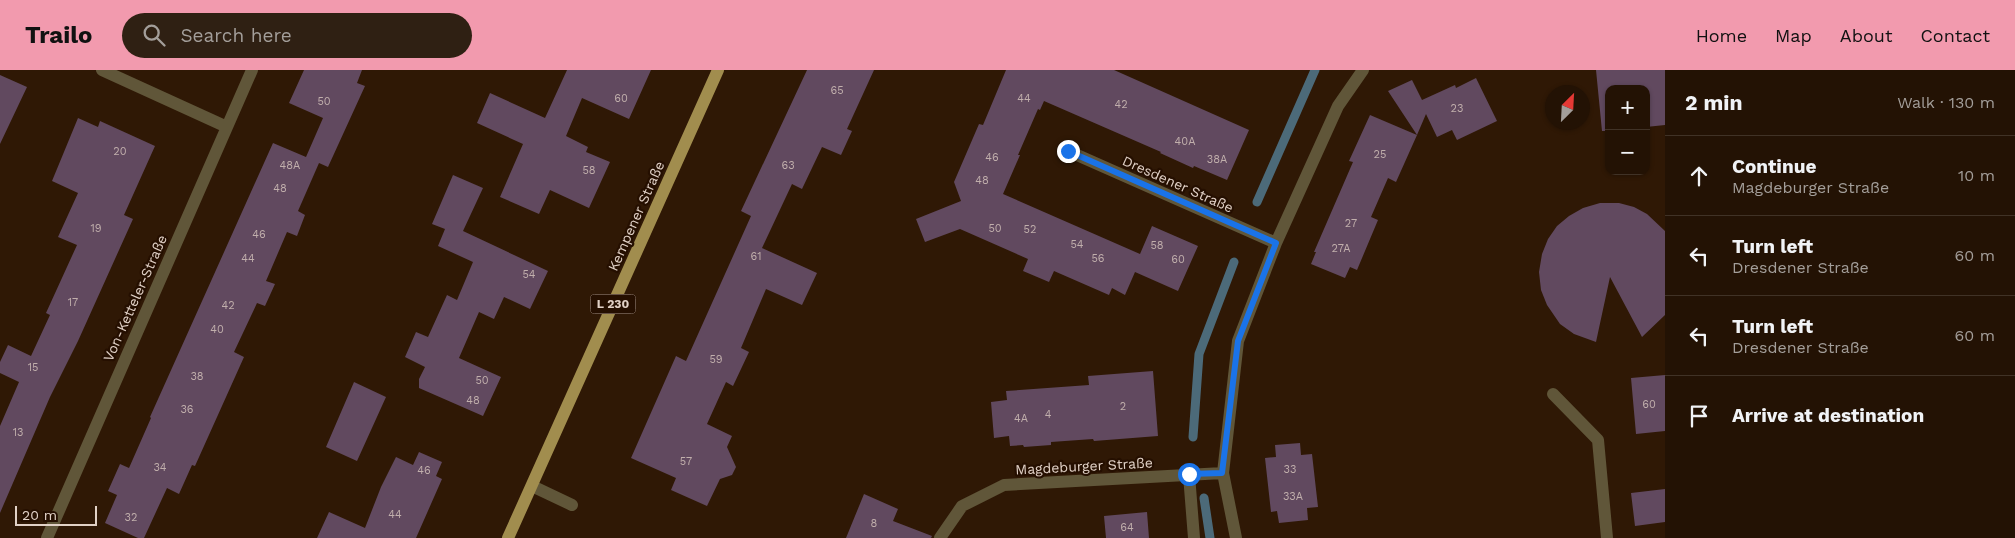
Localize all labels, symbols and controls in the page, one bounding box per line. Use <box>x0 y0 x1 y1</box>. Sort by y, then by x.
search box <box>122 13 472 58</box>
text: Trailo <box>25 21 92 49</box>
icon: search <box>140 21 168 49</box>
text: Search here <box>180 24 292 47</box>
text: Home <box>1696 25 1747 46</box>
text: Map <box>1775 25 1812 46</box>
text: About <box>1840 25 1892 46</box>
text: Contact <box>1920 25 1990 46</box>
house number: 65 <box>830 84 844 97</box>
north arrow <box>1545 85 1590 130</box>
map controls <box>1605 85 1650 175</box>
button: + <box>1605 85 1650 130</box>
text: 2 min <box>1685 90 1742 115</box>
house number: 60 <box>614 92 628 105</box>
house number: 44 <box>1017 92 1031 105</box>
text: Walk · 130 m <box>1897 93 1995 112</box>
house number: 50 <box>317 95 331 108</box>
house number: 42 <box>1114 98 1128 111</box>
house number: 23 <box>1451 102 1463 115</box>
button: − <box>1605 130 1650 175</box>
house number: 40A <box>1175 135 1195 148</box>
route end <box>1057 140 1080 163</box>
house number: 20 <box>113 145 127 158</box>
house number: 25 <box>1374 148 1386 161</box>
house number: 46 <box>985 151 999 164</box>
street label: Dresdener Straße <box>1120 152 1236 216</box>
house number: 38A <box>1207 153 1227 166</box>
text: Continue <box>1732 155 1816 178</box>
street label: Kempener Straße <box>605 158 667 274</box>
house number: 48A <box>280 159 300 172</box>
house number: 63 <box>781 159 795 172</box>
icon: ahead <box>1685 162 1713 190</box>
house number: 58 <box>582 164 596 177</box>
text: 10 m <box>1958 166 1995 185</box>
house number: 48 <box>975 174 989 187</box>
text: Magdeburger Straße <box>1732 178 1889 197</box>
house number: 48 <box>273 182 287 195</box>
house number: 27 <box>1345 217 1357 230</box>
house number: 19 <box>90 222 102 235</box>
house number: 50 <box>988 222 1002 235</box>
house number: 52 <box>1024 223 1036 236</box>
house number: 46 <box>252 228 266 241</box>
street label: Von-Ketteler-Straße <box>100 232 170 364</box>
text: Turn left <box>1732 235 1813 258</box>
house number: 54 <box>1070 238 1084 251</box>
house number: 58 <box>1150 239 1164 252</box>
house number: 27A <box>1331 242 1351 255</box>
icon: left <box>1685 242 1713 270</box>
text: 60 m <box>1955 246 1995 265</box>
house number: 61 <box>751 250 761 263</box>
house number: 44 <box>241 252 255 265</box>
house number: 56 <box>1091 252 1105 265</box>
house number: 60 <box>1171 253 1185 266</box>
text: Dresdener Straße <box>1732 258 1869 277</box>
house number: 54 <box>522 268 536 281</box>
road number: L 230 <box>590 294 636 313</box>
house number: 17 <box>68 296 78 309</box>
house number: 42 <box>221 299 235 312</box>
text: Turn left <box>1732 315 1813 338</box>
icon: left <box>1685 322 1713 350</box>
house number: 40 <box>210 323 224 336</box>
text: 60 m <box>1955 326 1995 345</box>
text: Dresdener Straße <box>1732 338 1869 357</box>
house number: 59 <box>709 353 723 366</box>
house number: 15 <box>28 361 38 374</box>
house number: 38 <box>190 370 204 383</box>
house number: 50 <box>475 374 489 387</box>
house number: 48 <box>466 394 480 407</box>
house number: 60 <box>1642 398 1656 411</box>
house number: 2 <box>1120 400 1126 413</box>
icon: arrive <box>1685 402 1713 430</box>
house number: 36 <box>180 403 194 416</box>
text: Arrive at destination <box>1732 404 1924 427</box>
house number: 4 <box>1045 408 1052 421</box>
house number: 4A <box>1014 412 1028 425</box>
house number: 13 <box>13 426 23 439</box>
street label: Magdeburger Straße <box>1015 454 1153 478</box>
house number: 57 <box>680 455 692 468</box>
house number: 34 <box>153 461 167 474</box>
route start <box>1178 463 1201 486</box>
house number: 33 <box>1284 463 1296 476</box>
house number: 46 <box>417 464 431 477</box>
house number: 33A <box>1283 490 1303 503</box>
scale bar <box>15 503 98 526</box>
text: 20 m <box>22 507 57 523</box>
house number: 44 <box>388 508 402 521</box>
house number: 32 <box>125 511 137 524</box>
house number: 8 <box>871 517 878 530</box>
house number: 64 <box>1120 521 1134 534</box>

